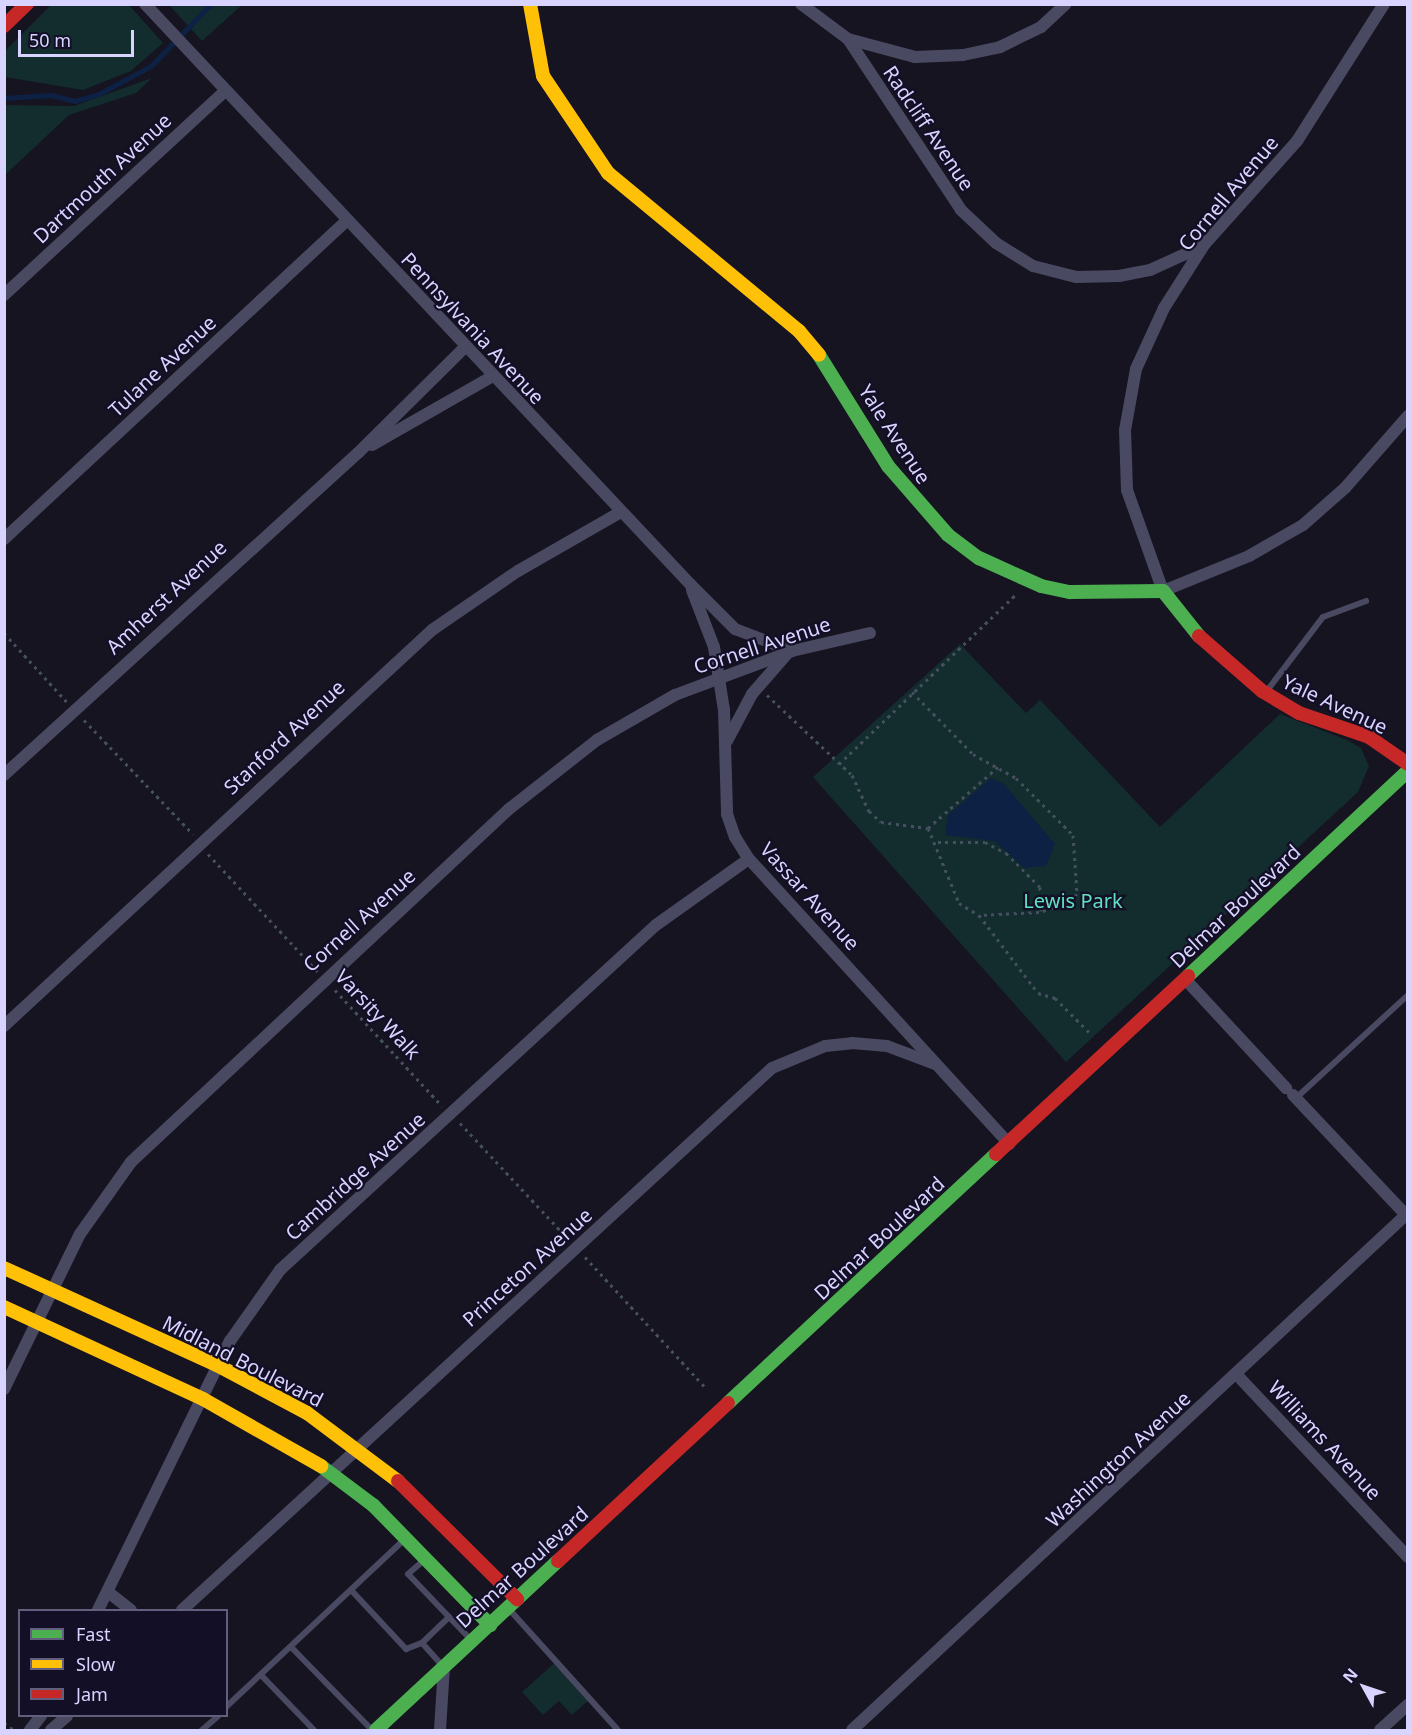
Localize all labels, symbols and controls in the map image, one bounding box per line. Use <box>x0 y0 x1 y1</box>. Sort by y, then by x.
scale bar <box>21 18 136 56</box>
text: 50 m <box>29 28 71 52</box>
street label: Radcliff Avenue <box>878 61 980 195</box>
street label: Dartmouth Avenue <box>28 108 176 248</box>
street label: Cornell Avenue <box>1173 131 1283 255</box>
street label: Pennsylvania Avenue <box>397 247 549 409</box>
street label: Tulane Avenue <box>103 310 221 422</box>
street label: Yale Avenue <box>854 380 936 488</box>
street label: Amherst Avenue <box>101 535 231 659</box>
street label: Cornell Avenue <box>691 612 833 678</box>
street label: Yale Avenue <box>1279 669 1391 739</box>
street label: Stanford Avenue <box>219 675 349 799</box>
street label: Vassar Avenue <box>755 837 865 955</box>
street label: Delmar Boulevard <box>1165 839 1305 973</box>
street label: Cornell Avenue <box>298 863 420 977</box>
park label: Lewis Park <box>1023 888 1123 912</box>
street label: Varsity Walk <box>330 964 426 1064</box>
street label: Cambridge Avenue <box>280 1107 430 1245</box>
street label: Delmar Boulevard <box>809 1171 949 1305</box>
street label: Princeton Avenue <box>457 1203 597 1331</box>
street label: Midland Boulevard <box>159 1310 327 1412</box>
street label: Williams Avenue <box>1264 1375 1386 1505</box>
street label: Washington Avenue <box>1041 1386 1195 1532</box>
street label: Delmar Boulevard <box>451 1501 593 1633</box>
legend <box>18 1609 228 1717</box>
text: Fast <box>76 1622 111 1646</box>
text: Slow <box>76 1652 115 1676</box>
north arrow <box>1334 1657 1394 1717</box>
text: N <box>1338 1663 1363 1687</box>
text: Jam <box>76 1682 108 1706</box>

